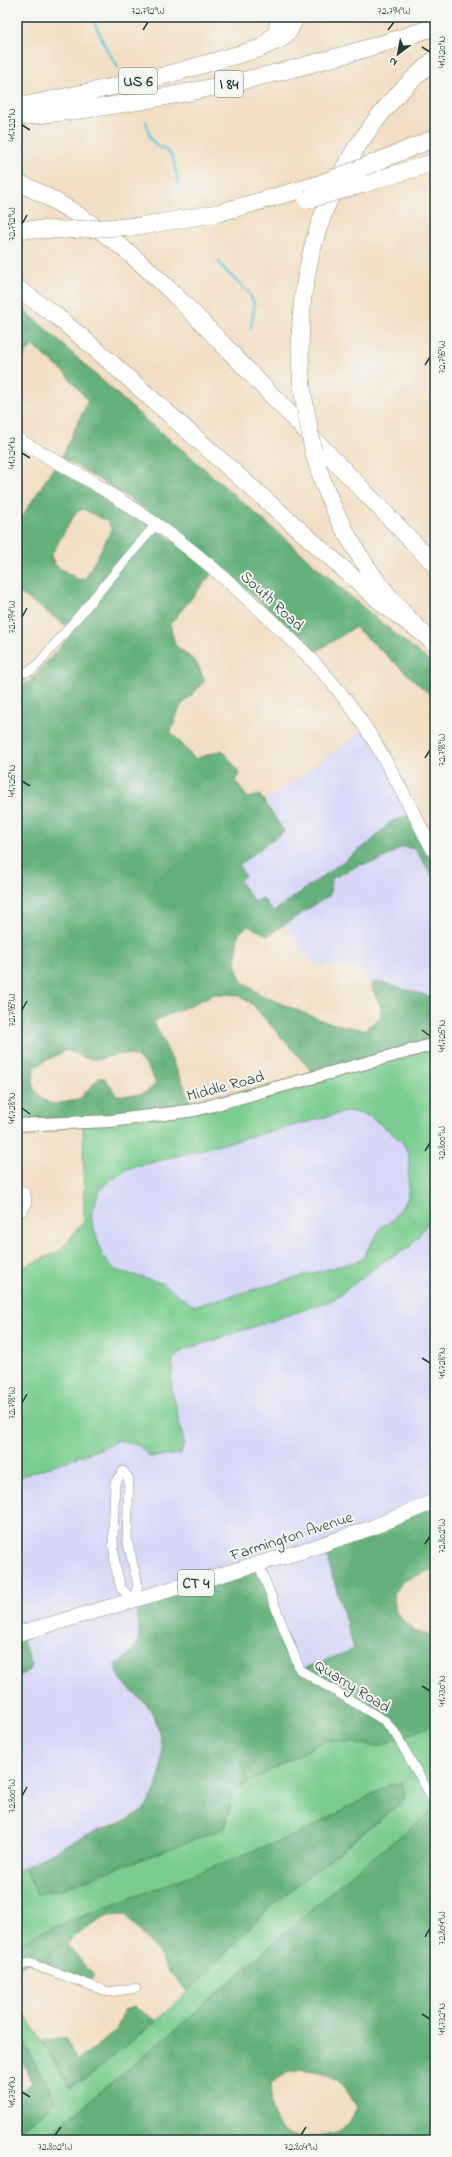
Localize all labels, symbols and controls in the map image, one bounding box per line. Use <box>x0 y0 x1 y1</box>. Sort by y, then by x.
text: 72.792°W <box>131 4 165 19</box>
text: 72.794°W <box>378 4 411 19</box>
north arrow <box>378 34 418 74</box>
text: 41.720°N <box>435 36 450 68</box>
text: N <box>386 53 401 70</box>
road number: US 6 <box>119 68 157 94</box>
road number: I 84 <box>215 71 243 97</box>
text: 41.722°N <box>5 108 20 141</box>
text: 72.792°W <box>5 207 20 241</box>
text: 72.796°W <box>435 340 450 374</box>
text: 41.724°N <box>5 437 20 469</box>
street label: South Road <box>234 566 309 637</box>
text: 72.794°W <box>5 600 20 633</box>
text: 72.798°W <box>435 734 450 766</box>
text: 41.726°N <box>5 765 20 797</box>
text: 72.796°W <box>5 993 20 1027</box>
text: 41.726°N <box>435 1020 450 1052</box>
street label: Middle Road <box>184 1065 267 1109</box>
text: 41.728°N <box>5 1092 20 1124</box>
text: 72.800°W <box>435 1126 450 1160</box>
text: 41.728°N <box>435 1347 450 1379</box>
text: 72.798°W <box>5 1387 20 1419</box>
street label: Farmington Avenue <box>226 1505 357 1568</box>
text: 72.802°W <box>435 1518 450 1553</box>
road number: CT 4 <box>178 1570 214 1596</box>
street label: Quarry Road <box>309 1654 395 1720</box>
text: 41.730°N <box>435 1675 450 1707</box>
text: 72.800°W <box>5 1779 20 1813</box>
text: 72.804°W <box>435 1911 450 1945</box>
text: 41.732°N <box>435 2003 450 2035</box>
text: 41.734°N <box>5 2076 20 2108</box>
text: 72.802°W <box>38 2140 73 2155</box>
text: 72.804°W <box>284 2140 318 2155</box>

